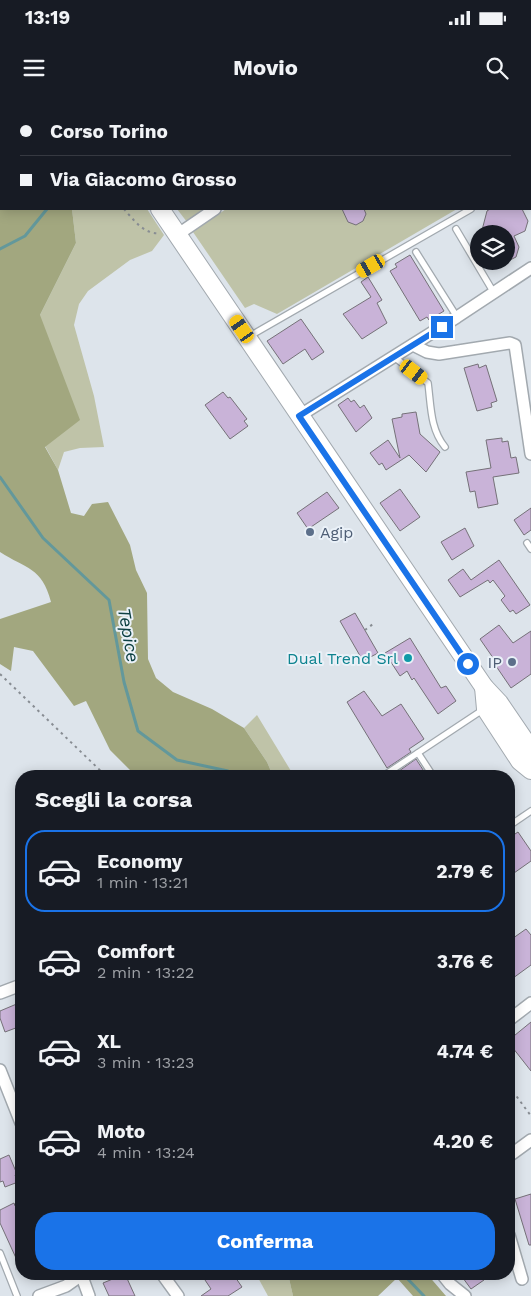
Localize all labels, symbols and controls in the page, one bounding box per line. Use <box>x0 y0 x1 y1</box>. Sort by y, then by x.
text: 13:19 <box>25 6 70 29</box>
icon: menu <box>20 54 48 82</box>
icon: search <box>483 54 511 82</box>
text: Movio <box>233 55 298 80</box>
text: Corso Torino <box>50 120 168 143</box>
text: Via Giacomo Grosso <box>50 168 237 191</box>
map controls <box>470 225 515 270</box>
button: layers <box>470 225 515 270</box>
car <box>354 252 387 280</box>
car <box>227 312 256 346</box>
route end <box>431 316 453 338</box>
car <box>397 357 430 387</box>
place label: Agip <box>320 523 353 542</box>
marker: Agip <box>304 526 316 538</box>
water label: Tepice <box>114 606 144 664</box>
place label: Dual Trend Srl <box>287 649 398 668</box>
marker: Dual Trend Srl <box>402 652 414 664</box>
route start <box>457 653 479 675</box>
place label: IP <box>488 653 502 672</box>
marker: IP <box>506 656 518 668</box>
text: Scegli la corsa <box>35 787 192 812</box>
icon: car <box>37 849 82 894</box>
text: Economy <box>97 850 182 873</box>
text: 2.79 € <box>436 860 493 883</box>
text: 1 min · 13:21 <box>97 873 188 892</box>
icon: car <box>37 939 82 984</box>
text: Comfort <box>97 940 175 963</box>
text: 3.76 € <box>437 950 493 973</box>
text: 2 min · 13:22 <box>97 963 194 982</box>
icon: car <box>37 1029 82 1074</box>
text: XL <box>97 1030 121 1053</box>
text: 4.74 € <box>436 1040 493 1063</box>
text: 3 min · 13:23 <box>97 1053 194 1072</box>
icon: car <box>37 1119 82 1164</box>
text: Moto <box>97 1120 145 1143</box>
text: 4.20 € <box>433 1130 493 1153</box>
text: 4 min · 13:24 <box>97 1143 195 1162</box>
button: Conferma <box>35 1212 495 1270</box>

